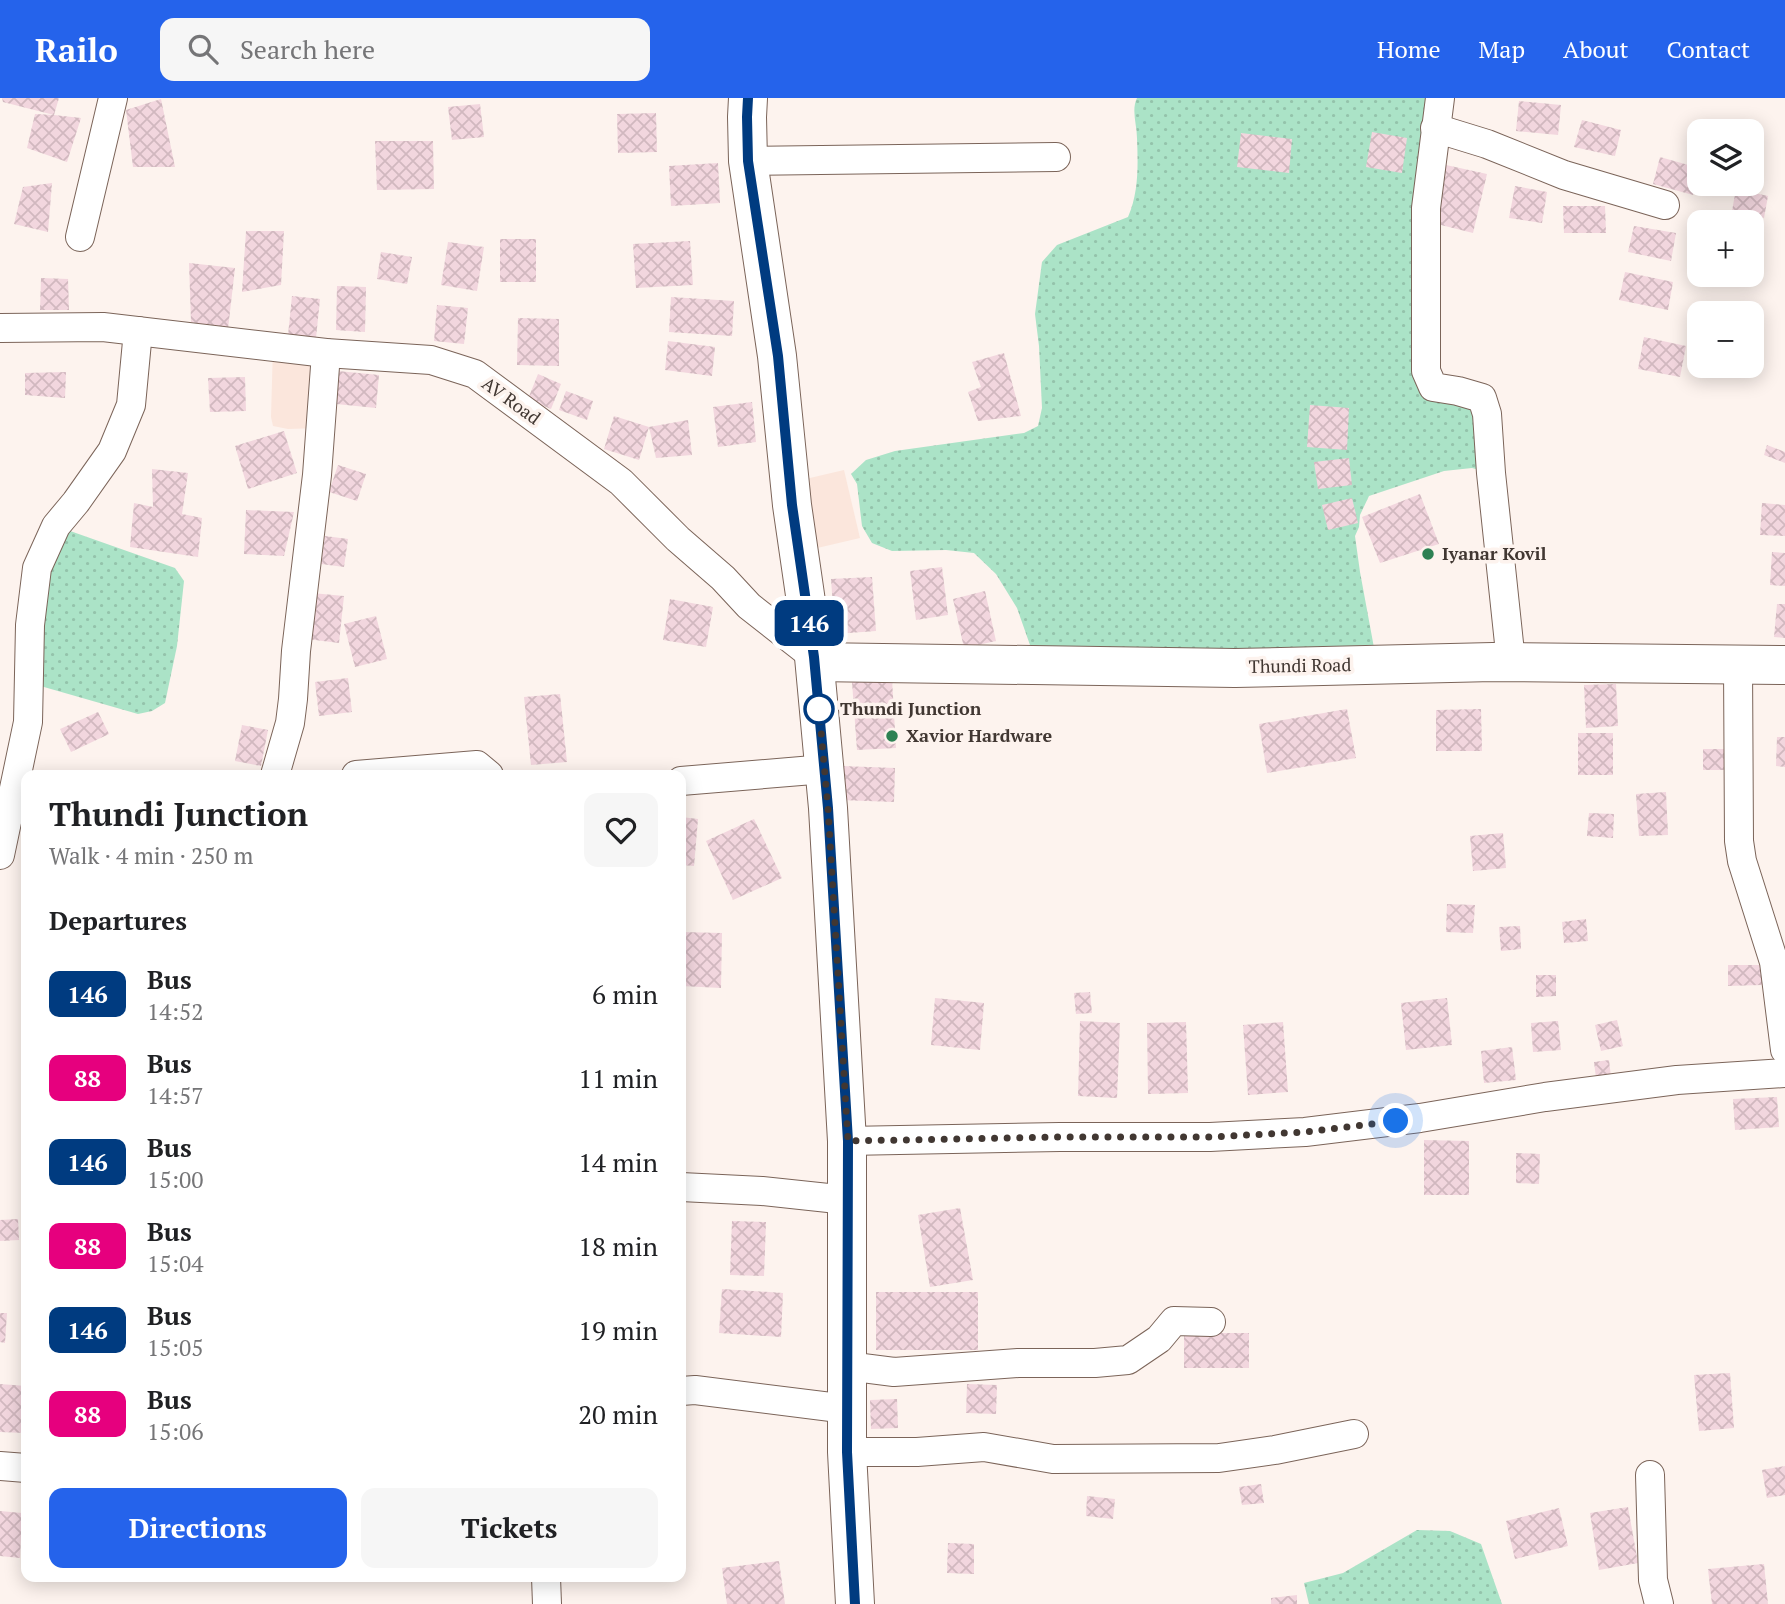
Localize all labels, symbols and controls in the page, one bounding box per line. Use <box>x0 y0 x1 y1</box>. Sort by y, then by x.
search box <box>160 18 650 81</box>
text: Railo <box>35 28 118 71</box>
icon: search <box>184 30 222 68</box>
text: Search here <box>240 32 375 66</box>
text: Home <box>1377 33 1441 65</box>
text: Map <box>1479 33 1525 65</box>
text: About <box>1563 33 1629 65</box>
text: Contact <box>1667 33 1750 65</box>
map controls <box>1687 119 1764 378</box>
button: layers <box>1687 119 1764 196</box>
button: + <box>1687 210 1764 287</box>
button: − <box>1687 301 1764 378</box>
street label: AV Road <box>478 371 546 430</box>
place label: Iyanar Kovil <box>1442 541 1547 565</box>
marker: Iyanar Kovil <box>1420 546 1436 562</box>
line badge: 146 <box>769 600 849 646</box>
text: 146 <box>789 607 829 639</box>
street label: Thundi Road <box>1248 652 1352 678</box>
marker: Thundi Junction <box>804 694 834 724</box>
place label: Thundi Junction <box>840 696 982 720</box>
place label: Xavior Hardware <box>906 723 1052 747</box>
marker: Xavior Hardware <box>884 728 900 744</box>
text: Thundi Junction <box>49 792 308 835</box>
button: heart <box>584 793 658 867</box>
text: Walk · 4 min · 250 m <box>49 840 253 871</box>
text: Departures <box>49 903 187 937</box>
text: Bus <box>147 962 192 996</box>
text: 6 min <box>592 977 658 1011</box>
text: 146 <box>67 978 108 1010</box>
text: 14:52 <box>147 996 204 1027</box>
text: Bus <box>147 1046 192 1080</box>
text: 11 min <box>578 1061 658 1095</box>
text: 88 <box>74 1062 101 1094</box>
text: 14:57 <box>147 1080 204 1111</box>
your location <box>1378 1103 1413 1138</box>
text: Bus <box>147 1130 192 1164</box>
text: 14 min <box>578 1145 658 1179</box>
text: 146 <box>67 1146 108 1178</box>
text: 15:00 <box>147 1164 204 1195</box>
text: Bus <box>147 1214 192 1248</box>
text: 18 min <box>578 1229 658 1263</box>
text: 88 <box>74 1230 101 1262</box>
text: 15:04 <box>147 1248 204 1279</box>
text: Bus <box>147 1298 192 1332</box>
text: 19 min <box>578 1313 658 1347</box>
text: 146 <box>67 1314 108 1346</box>
text: 15:05 <box>147 1332 204 1363</box>
text: Bus <box>147 1382 192 1416</box>
text: 20 min <box>578 1397 658 1431</box>
text: 88 <box>74 1398 101 1430</box>
text: 15:06 <box>147 1416 204 1447</box>
button: Directions <box>49 1488 347 1568</box>
button: Tickets <box>361 1488 658 1568</box>

